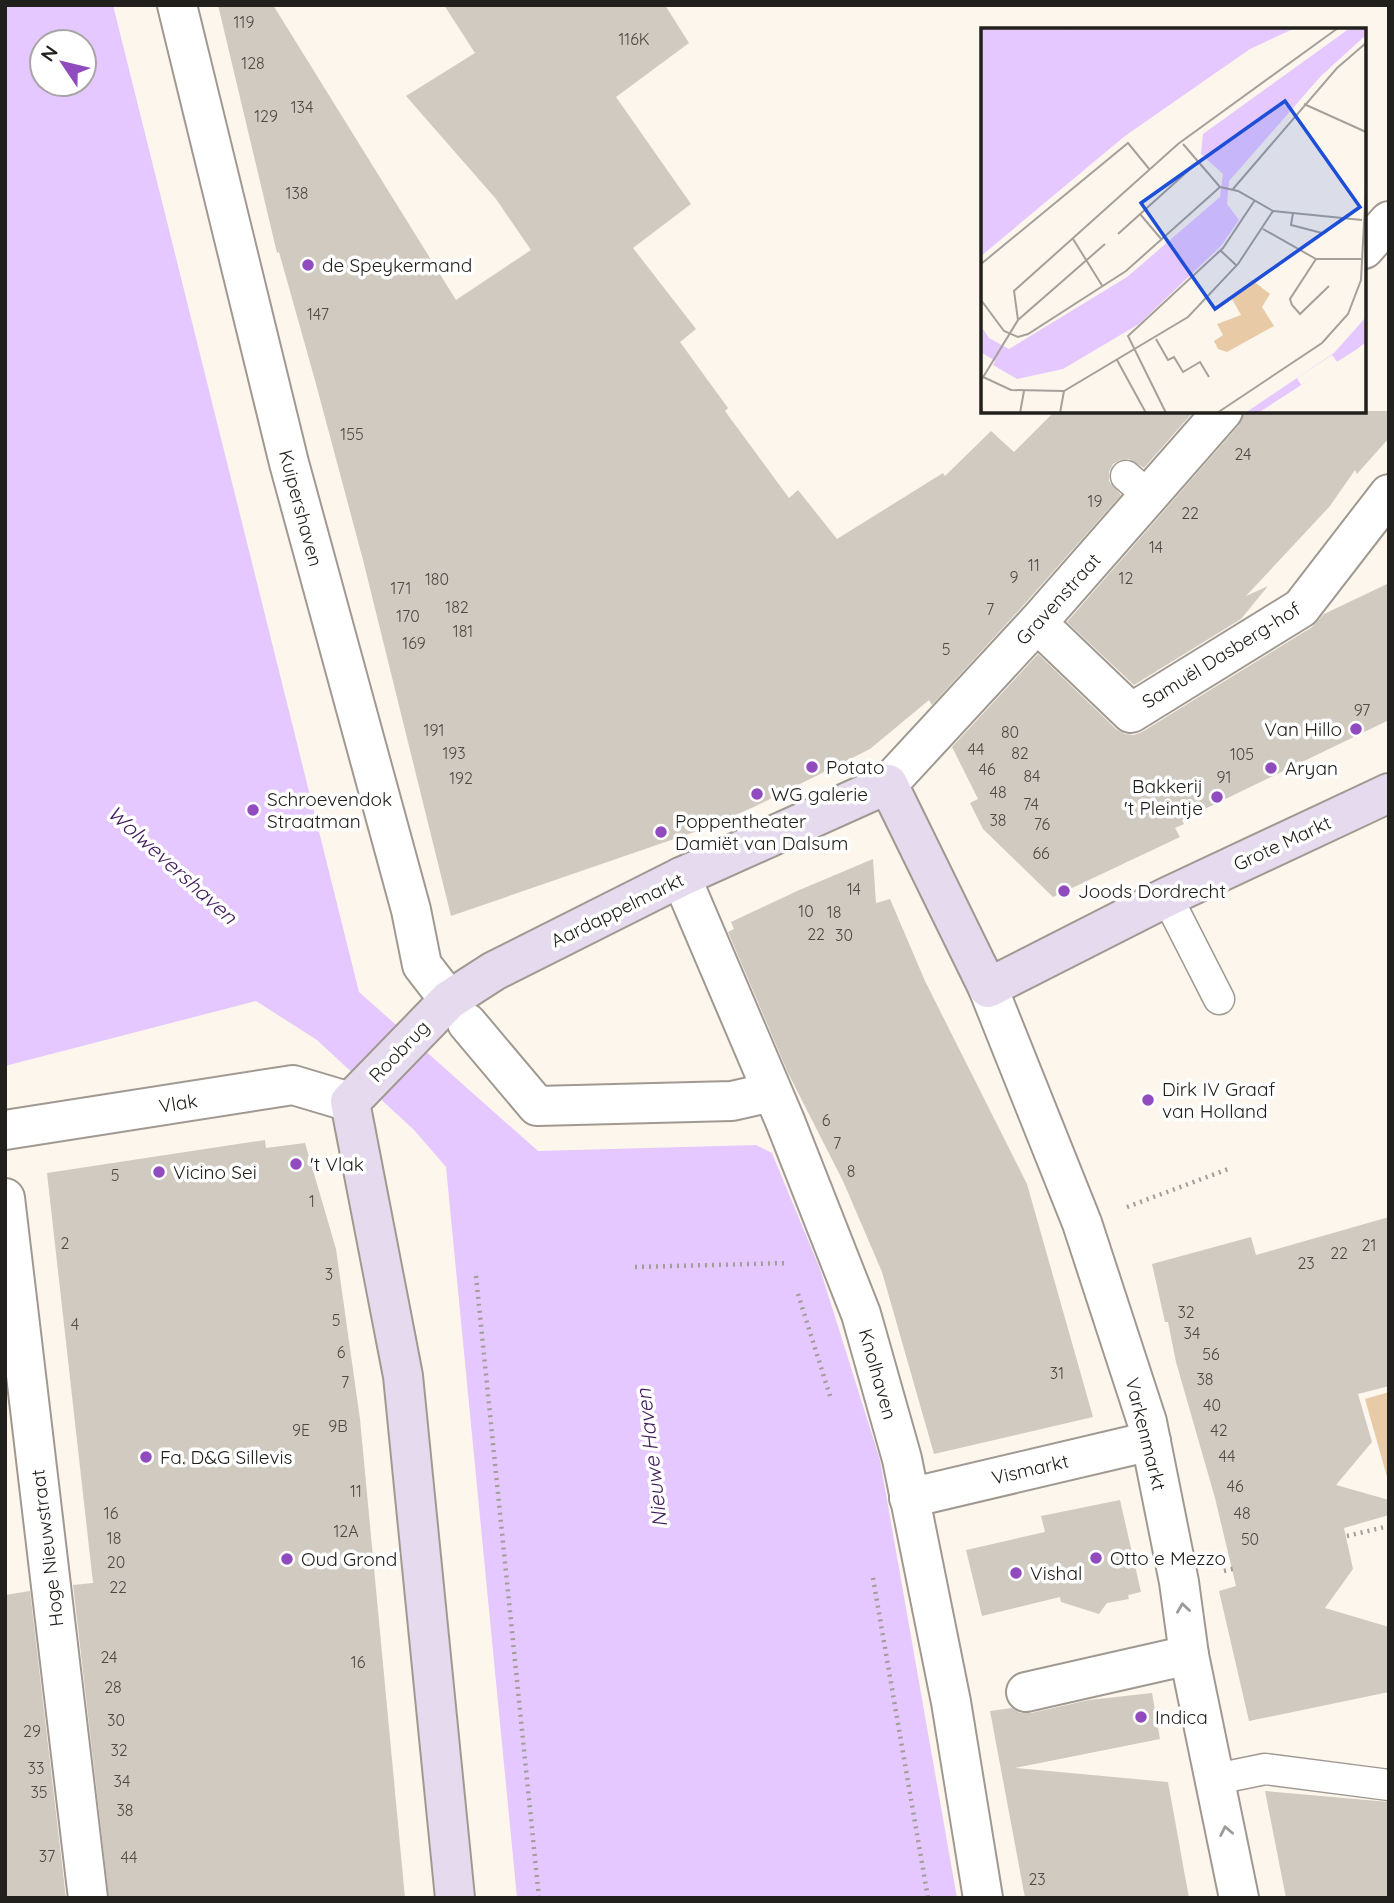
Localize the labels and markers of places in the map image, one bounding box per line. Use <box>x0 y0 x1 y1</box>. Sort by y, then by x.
place label: de Speykermand <box>322 253 472 277</box>
marker: de Speykermand <box>300 257 316 273</box>
place label: Van Hillo <box>1264 717 1342 741</box>
marker: Van Hillo <box>1348 721 1364 737</box>
place label: Potato <box>826 755 884 779</box>
place label: Aryan <box>1285 756 1338 780</box>
marker: Potato <box>804 759 820 775</box>
marker: Aryan <box>1263 760 1279 776</box>
place label: Bakkerij 't Pleintje <box>1124 774 1203 820</box>
place label: WG galerie <box>771 782 868 806</box>
marker: WG galerie <box>749 786 765 802</box>
place label: Schroevendok Straatman <box>267 787 392 833</box>
marker: Bakkerij 't Pleintje <box>1209 789 1225 805</box>
marker: Schroevendok Straatman <box>245 802 261 818</box>
place label: Poppentheater Damiët van Dalsum <box>675 809 848 855</box>
marker: Poppentheater Damiët van Dalsum <box>653 824 669 840</box>
place label: Joods Dordrecht <box>1078 879 1226 903</box>
marker: Joods Dordrecht <box>1056 883 1072 899</box>
place label: Dirk IV Graaf van Holland <box>1162 1077 1275 1123</box>
marker: Dirk IV Graaf van Holland <box>1140 1092 1156 1108</box>
place label: 't Vlak <box>310 1152 364 1176</box>
marker: 't Vlak <box>288 1156 304 1172</box>
place label: Vicino Sei <box>173 1160 257 1184</box>
marker: Vicino Sei <box>151 1164 167 1180</box>
place label: Fa. D&G Sillevis <box>160 1445 293 1469</box>
marker: Fa. D&G Sillevis <box>138 1449 154 1465</box>
place label: Otto e Mezzo <box>1110 1546 1226 1570</box>
place label: Oud Grond <box>301 1547 397 1571</box>
marker: Otto e Mezzo <box>1088 1550 1104 1566</box>
marker: Oud Grond <box>279 1551 295 1567</box>
place label: Vishal <box>1030 1561 1082 1585</box>
marker: Vishal <box>1008 1565 1024 1581</box>
place label: Indica <box>1155 1705 1208 1729</box>
marker: Indica <box>1133 1709 1149 1725</box>

